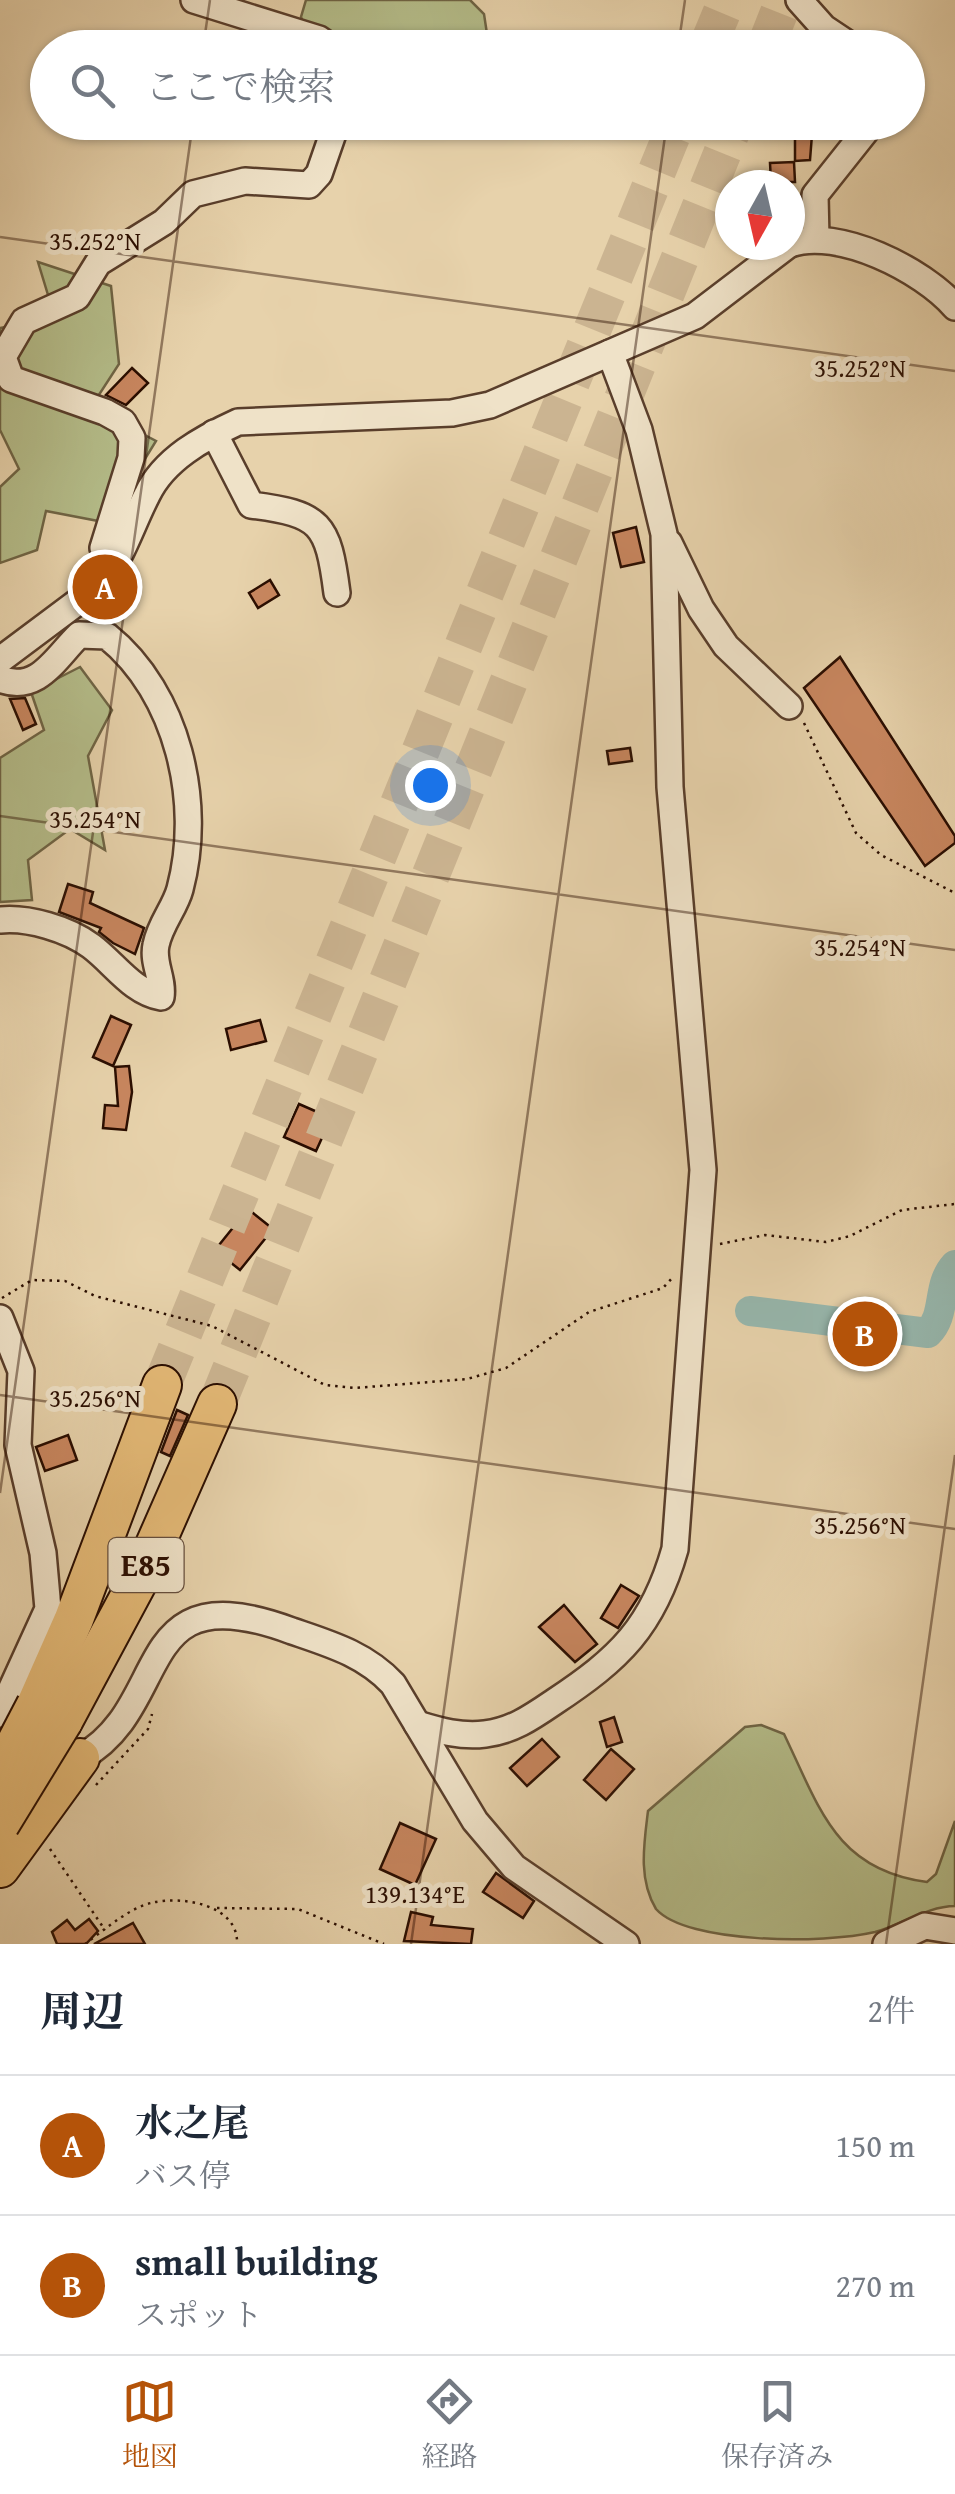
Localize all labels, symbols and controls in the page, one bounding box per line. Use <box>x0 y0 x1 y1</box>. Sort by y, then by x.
search box <box>30 30 925 140</box>
icon: search <box>65 58 120 113</box>
text: ここで検索 <box>145 58 335 114</box>
north arrow <box>715 170 805 260</box>
text: 35.252°N <box>49 223 141 259</box>
text: 35.252°N <box>814 350 906 386</box>
pin: A <box>72 550 138 624</box>
your location <box>405 760 456 811</box>
text: 35.254°N <box>49 801 141 837</box>
text: 35.254°N <box>814 929 906 965</box>
pin: B <box>832 1296 898 1372</box>
text: 35.256°N <box>49 1380 141 1416</box>
text: 35.256°N <box>814 1507 906 1543</box>
road number: E85 <box>108 1538 184 1592</box>
text: 139.134°E <box>365 1876 465 1912</box>
text: 周辺 <box>40 1980 124 2041</box>
text: 2件 <box>868 1987 915 2034</box>
text: 水之尾 <box>135 2094 249 2150</box>
text: A <box>62 2122 83 2169</box>
text: 150 m <box>836 2122 915 2169</box>
text: バス停 <box>135 2152 231 2199</box>
text: small building <box>135 2233 378 2289</box>
text: B <box>63 2262 82 2309</box>
text: 270 m <box>836 2262 915 2309</box>
text: スポット <box>135 2291 263 2338</box>
tab: 地図 <box>122 2374 178 2476</box>
tab: 経路 <box>421 2374 477 2476</box>
tab: 保存済み <box>721 2374 833 2476</box>

